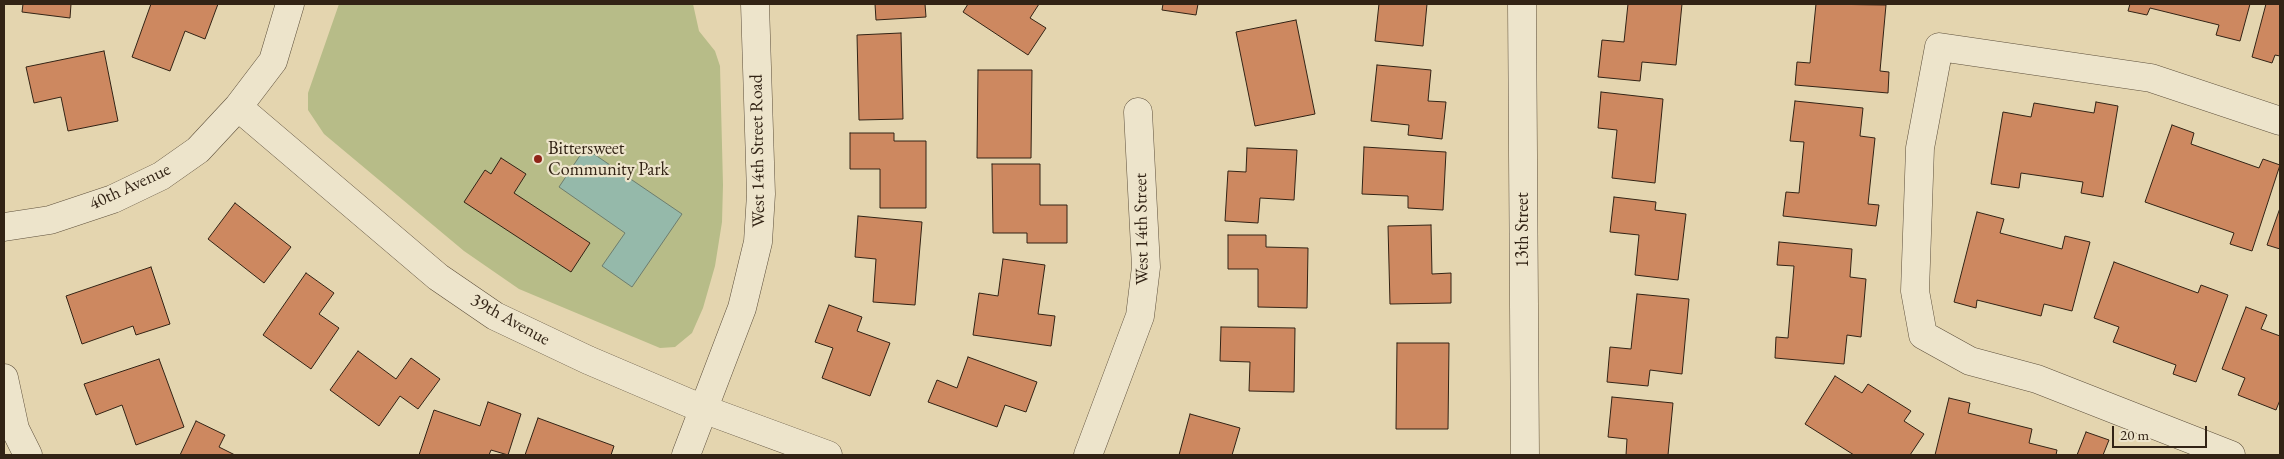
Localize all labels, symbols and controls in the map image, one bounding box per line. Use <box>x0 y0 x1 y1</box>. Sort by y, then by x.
street label: West 14th Street Road <box>746 74 770 228</box>
place label: Bittersweet Community Park <box>548 138 669 180</box>
marker: Bittersweet Community Park <box>532 153 544 165</box>
street label: 40th Avenue <box>86 159 174 215</box>
street label: West 14th Street <box>1130 173 1154 285</box>
street label: 13th Street <box>1512 192 1534 268</box>
street label: 39th Avenue <box>467 289 553 351</box>
scale bar <box>2114 416 2209 448</box>
text: 20 m <box>2120 425 2149 444</box>

